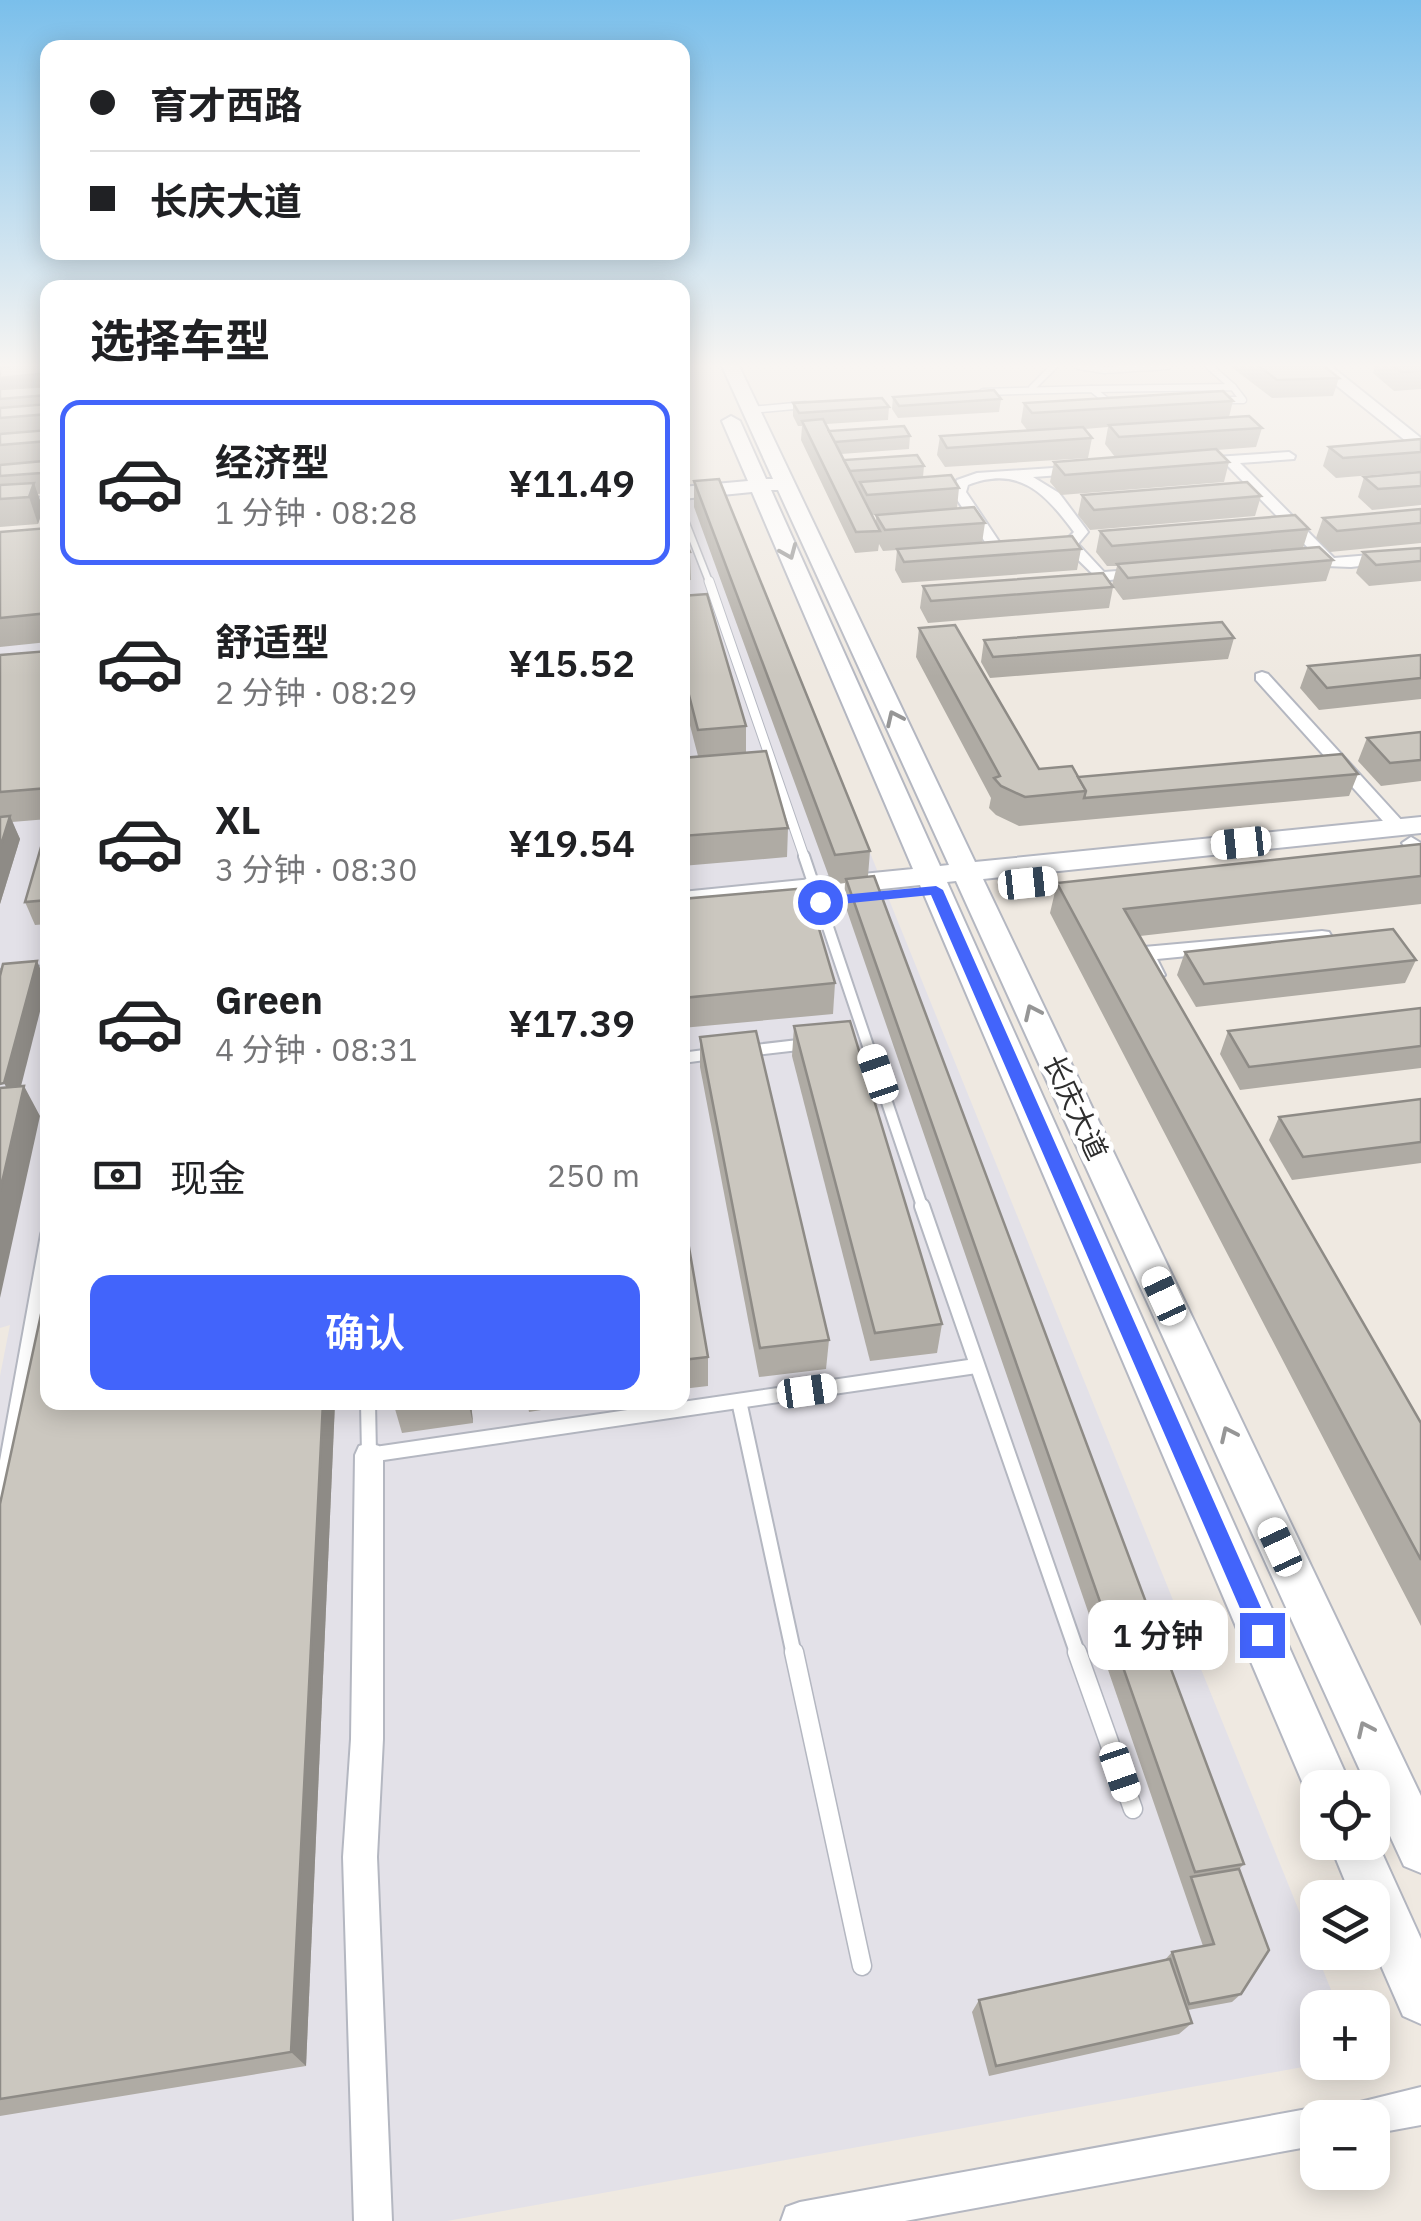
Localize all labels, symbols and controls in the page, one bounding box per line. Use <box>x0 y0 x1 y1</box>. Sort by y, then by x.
text: 育才西路 <box>150 80 302 129</box>
text: 长庆大道 <box>150 176 302 225</box>
text: 选择车型 <box>90 311 270 369</box>
text: 经济型 <box>215 437 329 486</box>
icon: car <box>95 438 185 528</box>
text: ¥11.49 <box>508 458 635 507</box>
text: 1 分钟 · 08:28 <box>215 491 417 533</box>
one-way arrow <box>777 542 797 560</box>
text: 舒适型 <box>215 617 329 666</box>
icon: car <box>95 618 185 708</box>
text: ¥15.52 <box>508 638 635 687</box>
text: 2 分钟 · 08:29 <box>215 671 417 713</box>
one-way arrow <box>887 710 907 728</box>
text: XL <box>215 795 261 844</box>
icon: car <box>95 798 185 888</box>
text: ¥19.54 <box>508 818 635 867</box>
car <box>1210 825 1272 861</box>
text: 3 分钟 · 08:30 <box>215 848 417 890</box>
car <box>997 865 1059 901</box>
route start <box>798 880 843 925</box>
text: Green <box>215 975 323 1024</box>
icon: car <box>95 978 185 1068</box>
text: ¥17.39 <box>508 998 635 1047</box>
one-way arrow <box>1024 1004 1044 1022</box>
text: 4 分钟 · 08:31 <box>215 1028 417 1070</box>
car <box>854 1041 902 1107</box>
street label: 长庆大道 <box>1036 1048 1116 1166</box>
icon: cash <box>90 1148 145 1203</box>
text: 现金 <box>170 1153 246 1202</box>
text: 250 m <box>547 1154 640 1196</box>
car <box>1138 1262 1190 1330</box>
button: 确认 <box>90 1275 640 1390</box>
car <box>775 1372 839 1410</box>
one-way arrow <box>1220 1426 1240 1444</box>
car <box>1254 1513 1306 1581</box>
callout: 1 分钟 <box>1087 1600 1227 1670</box>
route end <box>1240 1613 1285 1658</box>
text: 1 分钟 <box>1113 1614 1203 1656</box>
one-way arrow <box>1357 1721 1377 1739</box>
car <box>1096 1739 1144 1805</box>
map controls <box>1300 1770 1390 2190</box>
button: locate <box>1300 1770 1390 1860</box>
button: layers <box>1300 1880 1390 1970</box>
button: + <box>1300 1990 1390 2080</box>
button: − <box>1300 2100 1390 2190</box>

